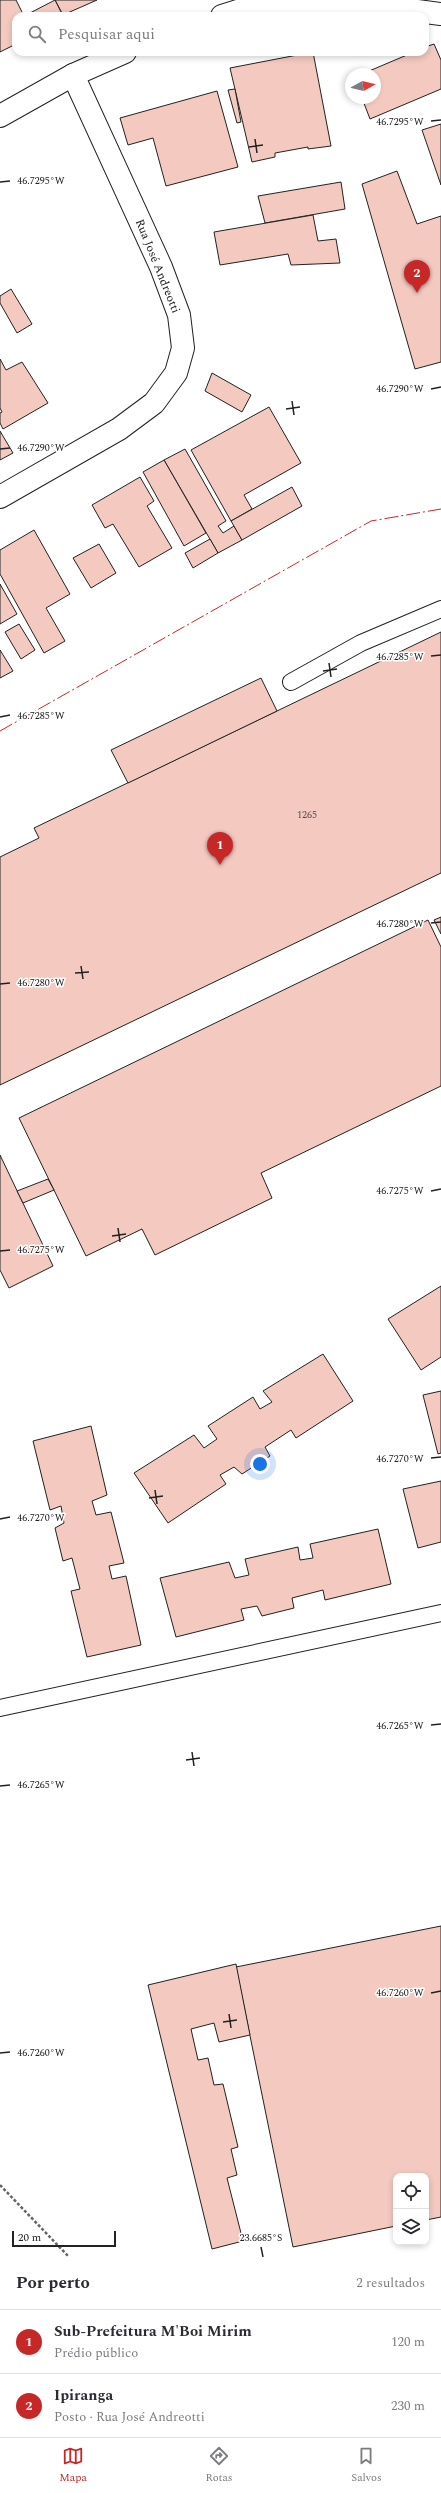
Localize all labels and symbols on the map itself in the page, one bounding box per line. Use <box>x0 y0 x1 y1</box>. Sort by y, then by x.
north arrow <box>345 68 381 104</box>
text: 46.7295°W <box>376 114 424 130</box>
text: 46.7295°W <box>17 173 65 189</box>
street label: Rua José Andreotti <box>130 216 185 317</box>
pin: 2 <box>404 260 430 293</box>
text: 46.7290°W <box>376 381 424 397</box>
text: 46.7290°W <box>17 440 65 456</box>
text: 46.7285°W <box>376 649 424 665</box>
text: 46.7285°W <box>17 708 65 724</box>
house number: 1265 <box>297 807 317 823</box>
pin: 1 <box>207 832 233 865</box>
text: 46.7280°W <box>376 916 424 932</box>
text: 46.7280°W <box>17 975 65 991</box>
text: 46.7275°W <box>376 1183 424 1199</box>
text: 46.7275°W <box>17 1242 65 1258</box>
text: 46.7270°W <box>376 1451 424 1467</box>
your location <box>250 1454 270 1474</box>
text: 46.7270°W <box>17 1510 65 1526</box>
text: 46.7265°W <box>376 1718 424 1734</box>
text: 46.7265°W <box>17 1777 65 1793</box>
text: 46.7260°W <box>376 1985 424 2001</box>
text: 46.7260°W <box>17 2045 65 2061</box>
scale bar <box>12 2229 116 2248</box>
text: 23.6685°S <box>240 2230 282 2246</box>

